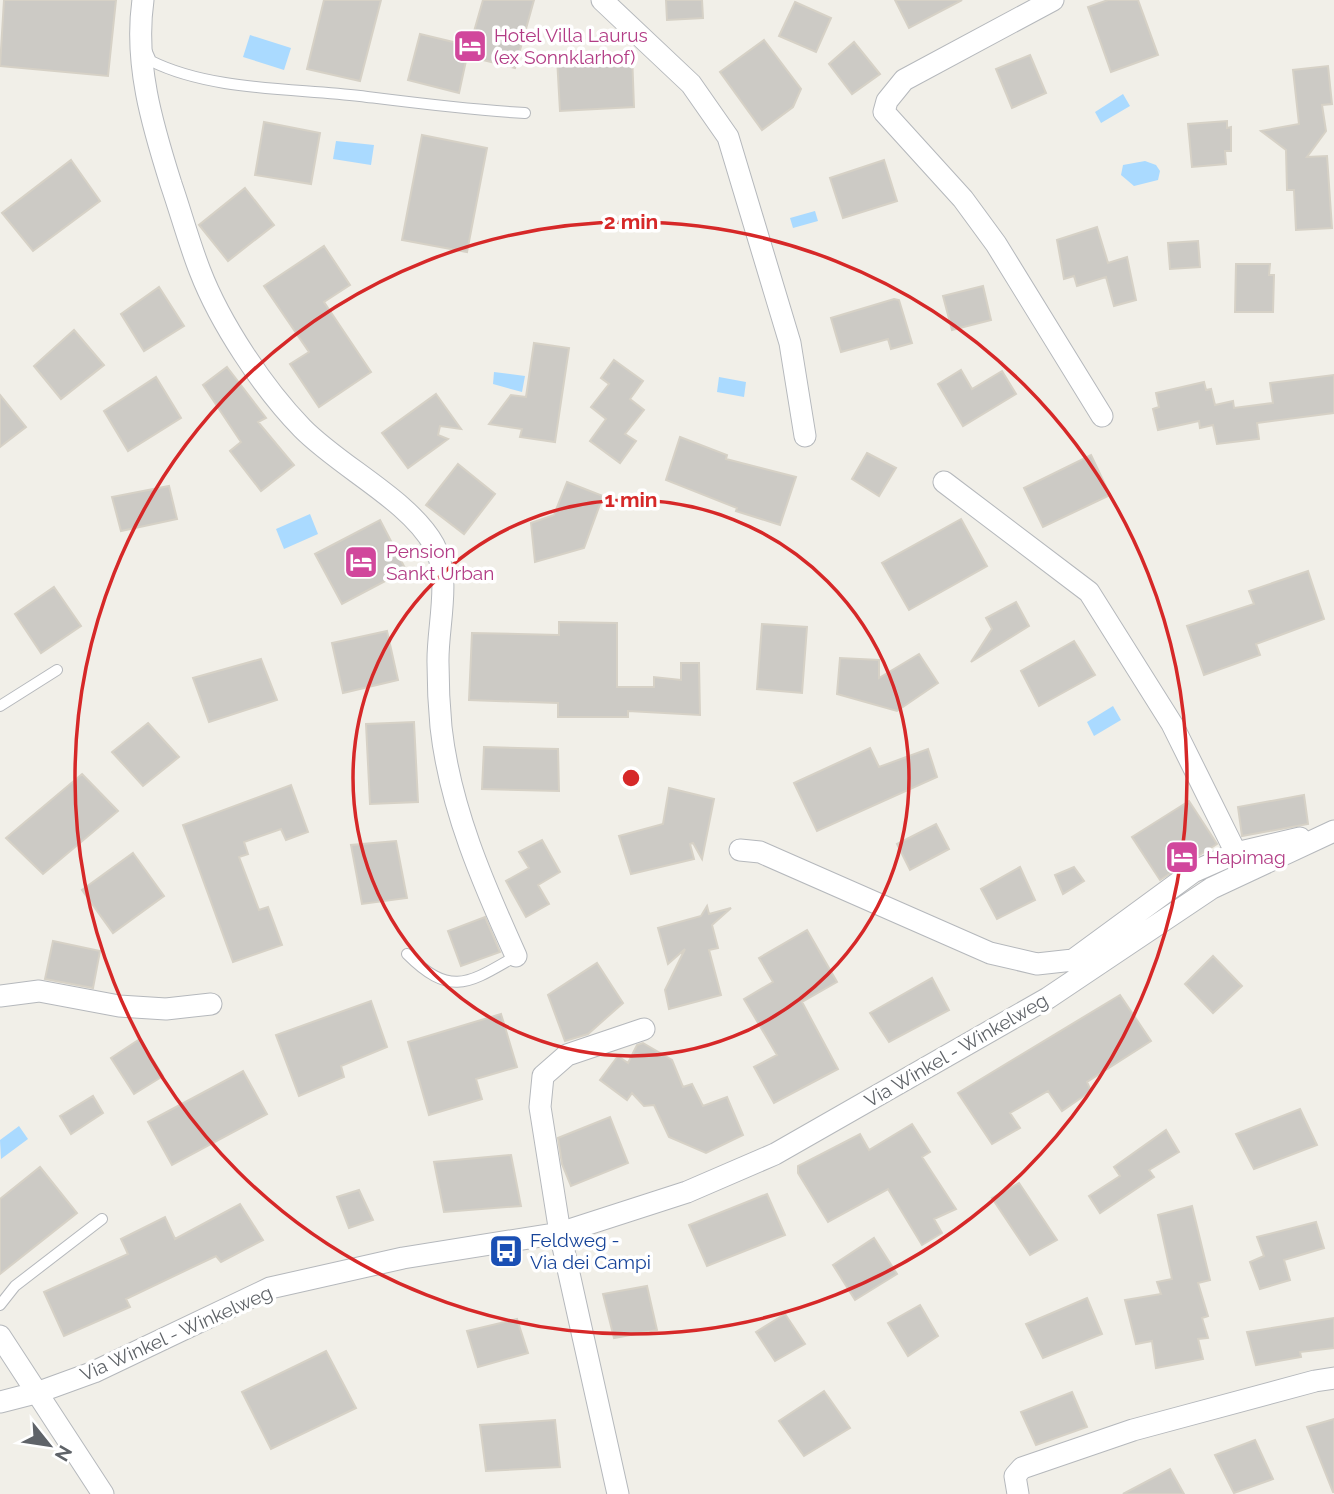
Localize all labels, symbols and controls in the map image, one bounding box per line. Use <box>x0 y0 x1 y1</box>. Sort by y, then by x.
place label: Hotel Villa Laurus (ex Sonnklarhof) <box>494 24 648 68</box>
hotel icon: Hotel Villa Laurus (ex Sonnklarhof) <box>451 27 489 65</box>
text: 2 min <box>604 209 658 234</box>
text: 1 min <box>604 487 658 512</box>
place label: Pension Sankt Urban <box>386 540 494 584</box>
hotel icon: Pension Sankt Urban <box>342 543 380 581</box>
centre of rings <box>619 766 643 790</box>
hotel icon: Hapimag <box>1163 838 1201 876</box>
place label: Hapimag <box>1206 846 1286 868</box>
street label: Via Winkel - Winkelweg <box>861 989 1051 1111</box>
place label: Feldweg - Via dei Campi <box>530 1229 651 1273</box>
bus stop icon: Feldweg - Via dei Campi <box>487 1232 525 1270</box>
street label: Via Winkel - Winkelweg <box>77 1281 275 1385</box>
north arrow <box>14 1410 84 1480</box>
text: N <box>51 1442 77 1465</box>

